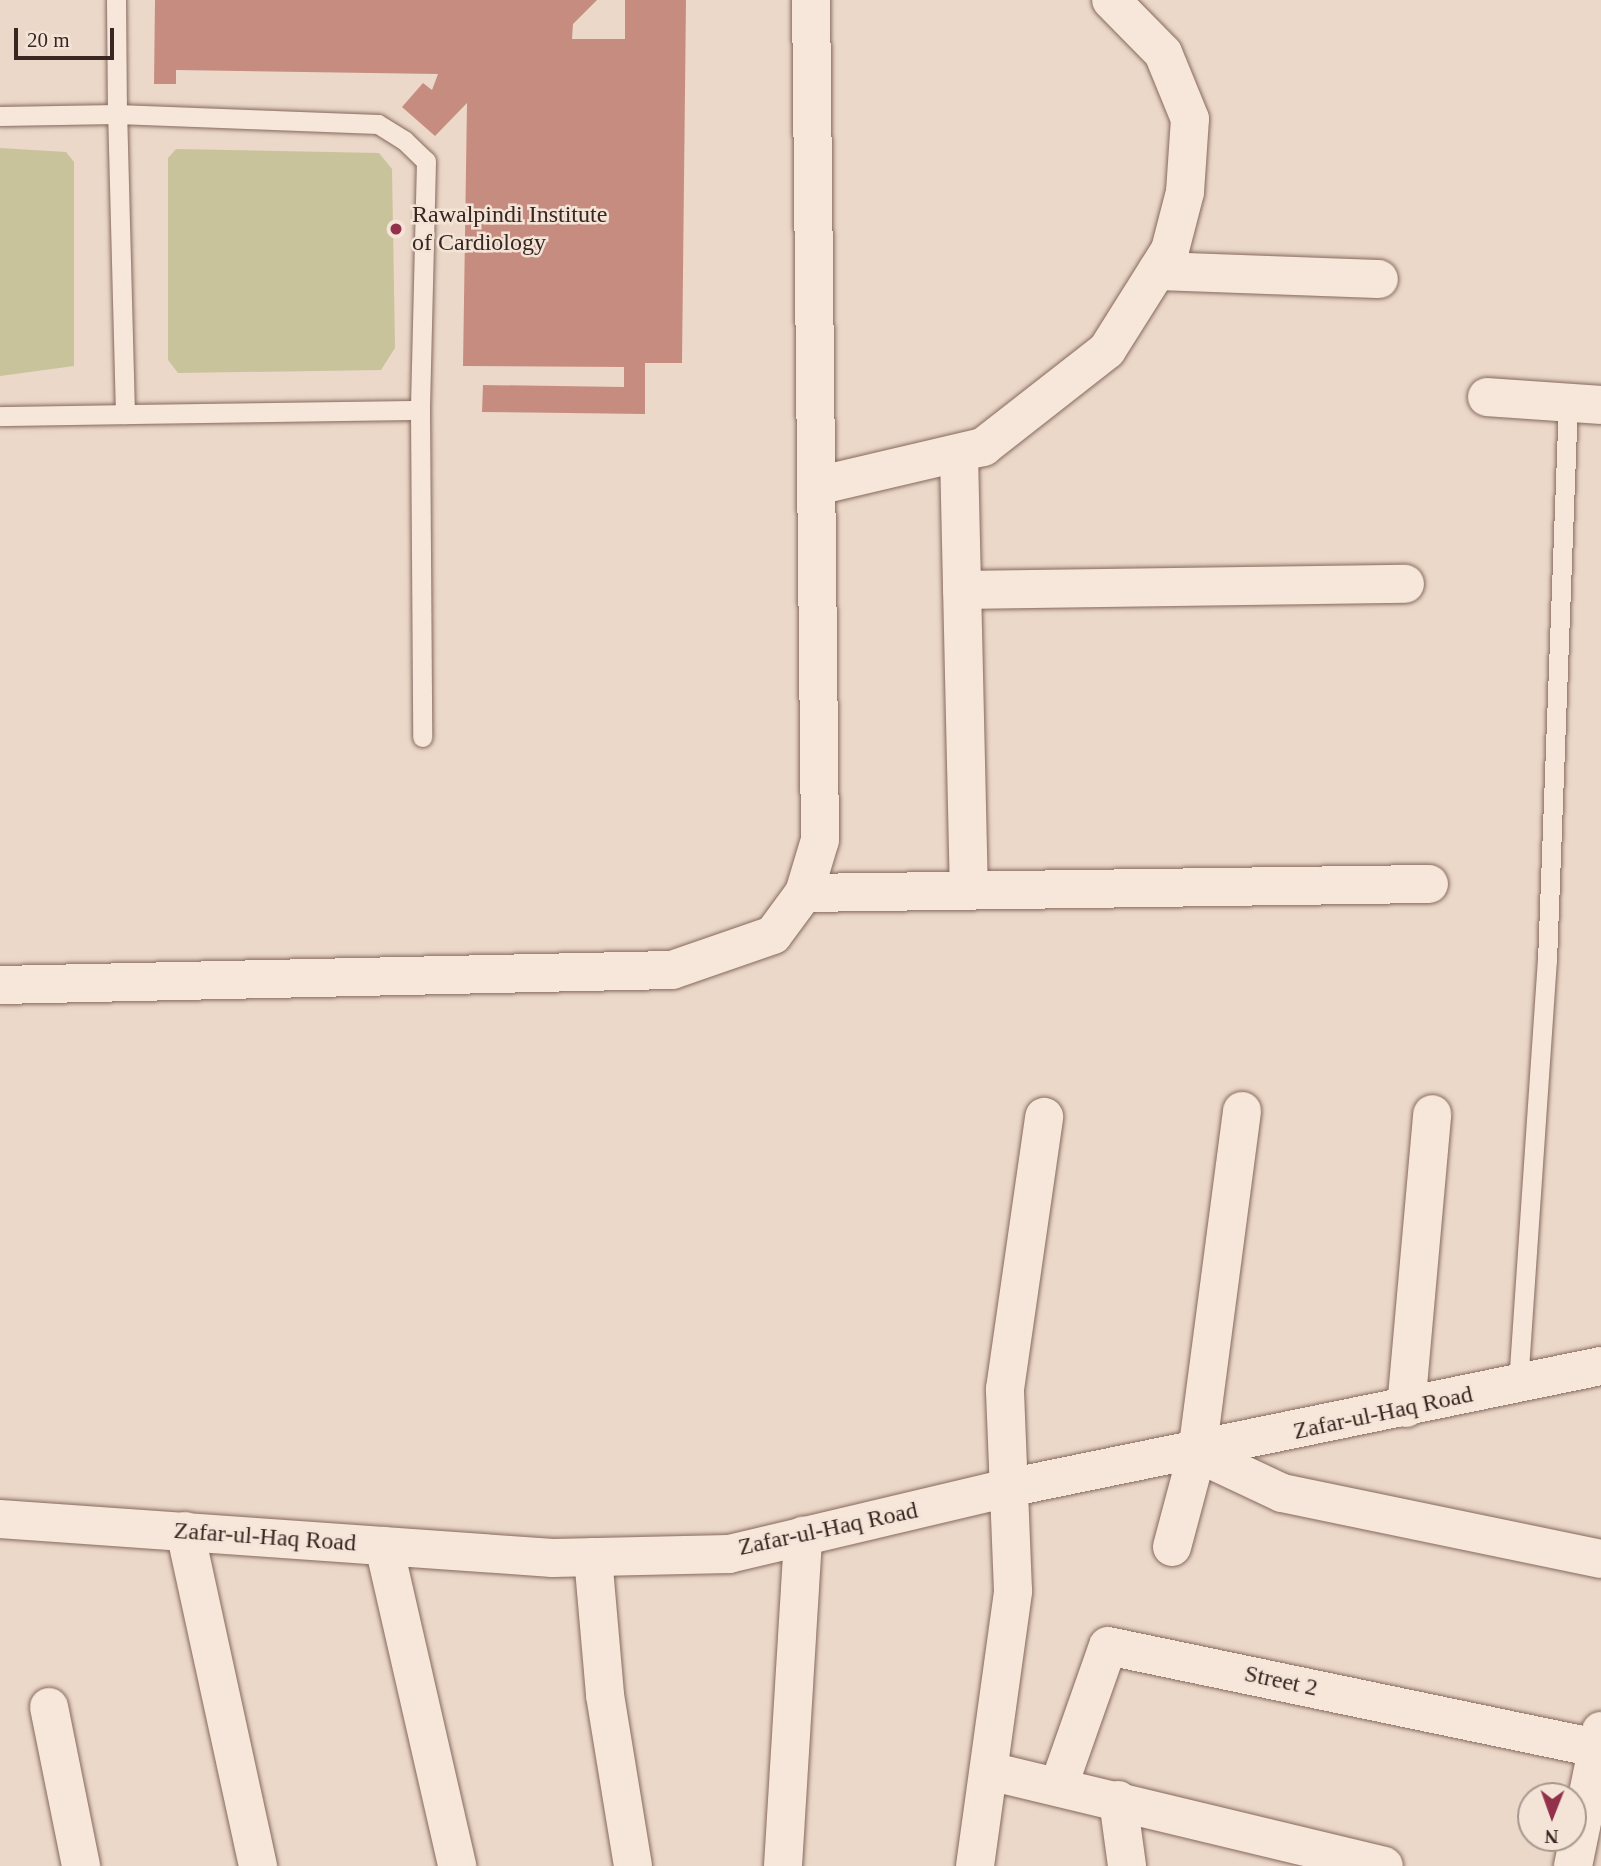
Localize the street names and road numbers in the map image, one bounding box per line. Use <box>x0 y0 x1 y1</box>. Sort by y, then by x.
street label: Zafar-ul-Haq Road <box>1280 1378 1486 1448</box>
street label: Zafar-ul-Haq Road <box>725 1494 931 1564</box>
street label: Zafar-ul-Haq Road <box>162 1516 368 1558</box>
street label: Street 2 <box>1237 1658 1325 1704</box>

